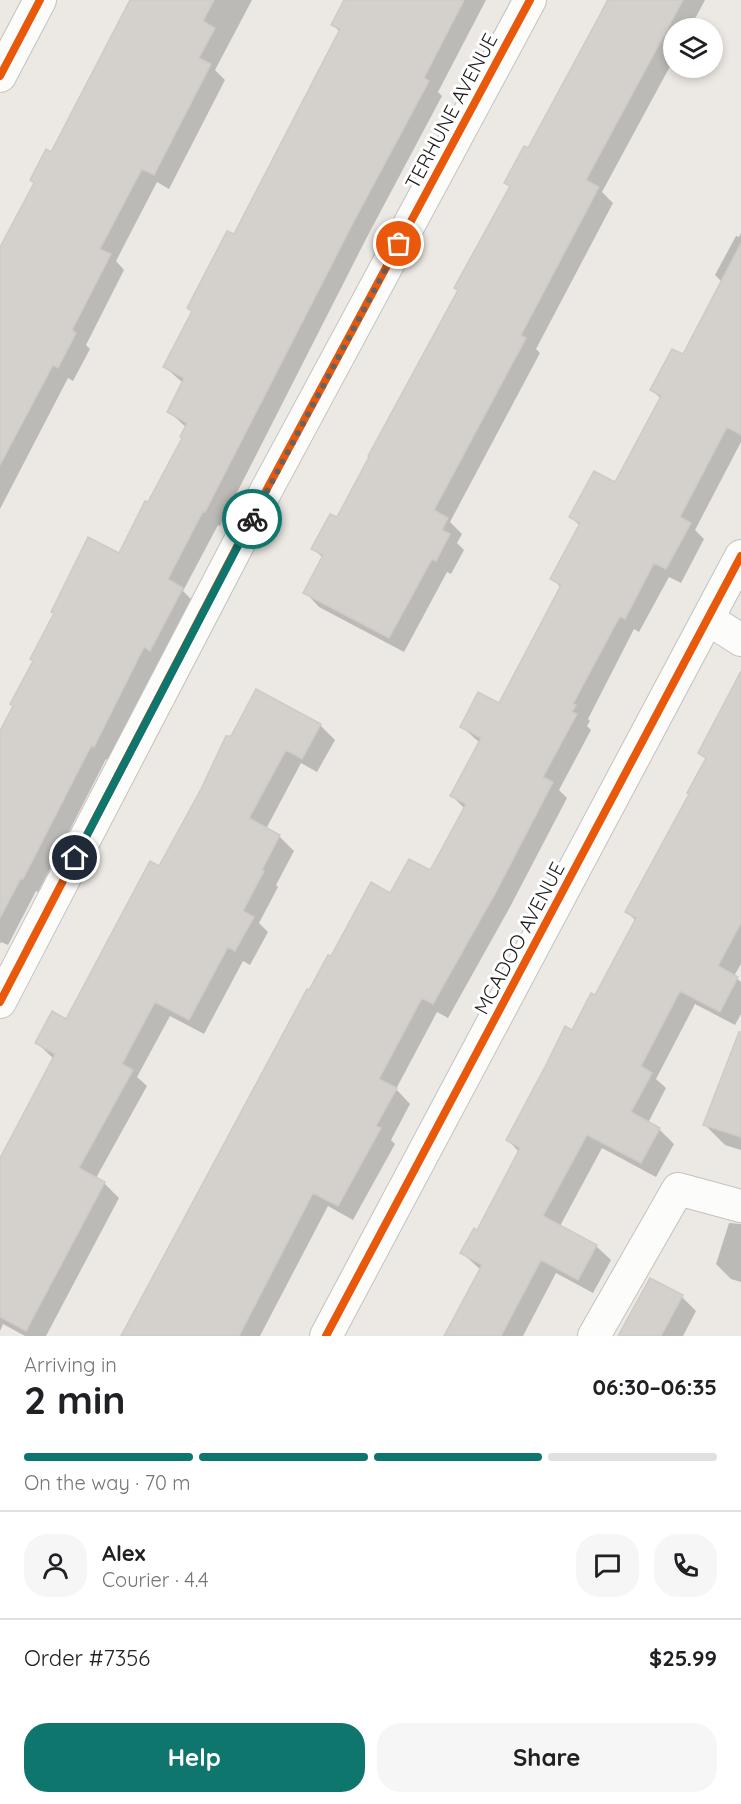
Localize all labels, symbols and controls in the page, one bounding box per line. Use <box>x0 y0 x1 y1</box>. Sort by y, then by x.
map controls <box>663 18 723 78</box>
button: layers <box>663 18 723 78</box>
street label: TERHUNE AVENUE <box>399 29 503 193</box>
pin <box>373 218 424 269</box>
icon: bag <box>382 227 415 260</box>
courier <box>222 489 282 549</box>
icon: bike <box>236 503 269 536</box>
pin <box>49 832 100 883</box>
icon: home <box>58 841 91 874</box>
street label: MCADOO AVENUE <box>468 858 570 1018</box>
text: Arriving in <box>24 1352 117 1377</box>
text: 06:30–06:35 <box>592 1373 717 1401</box>
text: 2 min <box>24 1375 126 1424</box>
text: On the way · 70 m <box>24 1470 191 1495</box>
button: person <box>24 1534 87 1597</box>
button: chat <box>576 1534 639 1597</box>
button: phone <box>654 1534 717 1597</box>
text: Alex <box>102 1539 145 1567</box>
text: Courier · 4.4 <box>102 1567 208 1592</box>
text: Order #7356 <box>24 1644 150 1672</box>
text: $25.99 <box>649 1644 717 1672</box>
button: Help <box>24 1723 365 1792</box>
button: Share <box>377 1723 717 1792</box>

